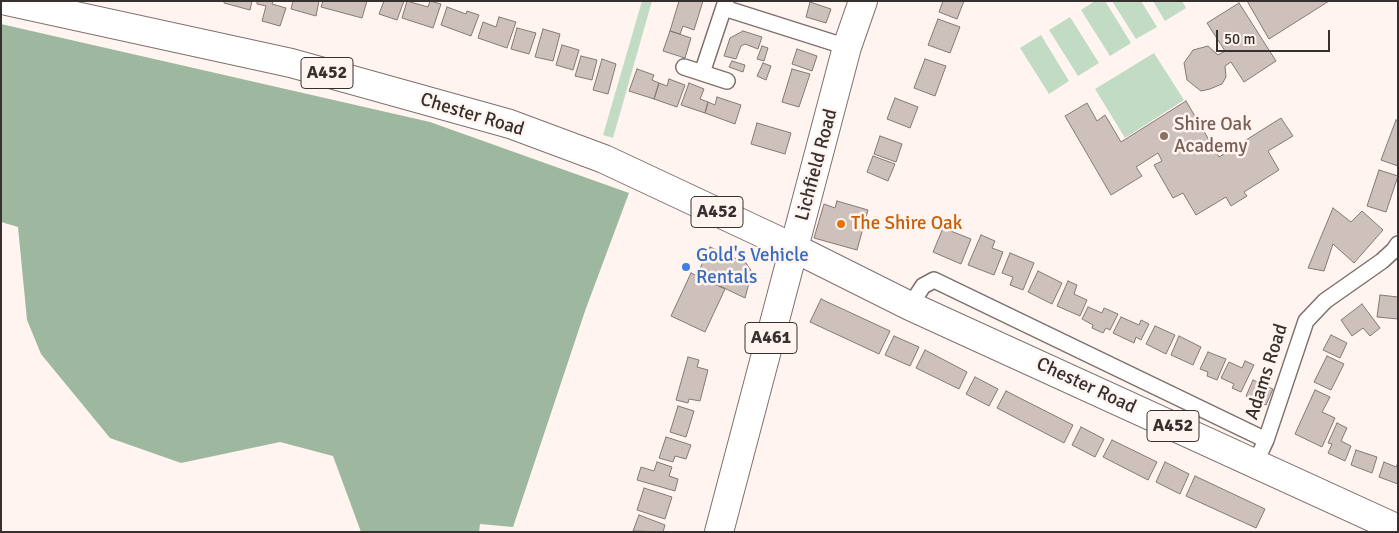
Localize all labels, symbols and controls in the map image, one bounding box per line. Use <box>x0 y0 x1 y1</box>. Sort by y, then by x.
scale bar <box>1219 20 1333 52</box>
text: 50 m <box>1224 30 1255 48</box>
road number: A452 <box>301 58 353 88</box>
street label: Chester Road <box>417 88 527 142</box>
street label: Lichfield Road <box>791 107 843 223</box>
place label: Shire Oak Academy <box>1174 114 1252 158</box>
marker: Shire Oak Academy <box>1158 130 1170 142</box>
road number: A452 <box>691 196 743 228</box>
place label: The Shire Oak <box>851 213 962 235</box>
marker: The Shire Oak <box>835 218 847 230</box>
place label: Gold's Vehicle Rentals <box>696 245 809 289</box>
marker: Gold's Vehicle Rentals <box>680 261 692 273</box>
street label: Adams Road <box>1241 321 1293 423</box>
road number: A461 <box>745 322 797 353</box>
street label: Chester Road <box>1032 353 1140 419</box>
road number: A452 <box>1147 411 1199 442</box>

